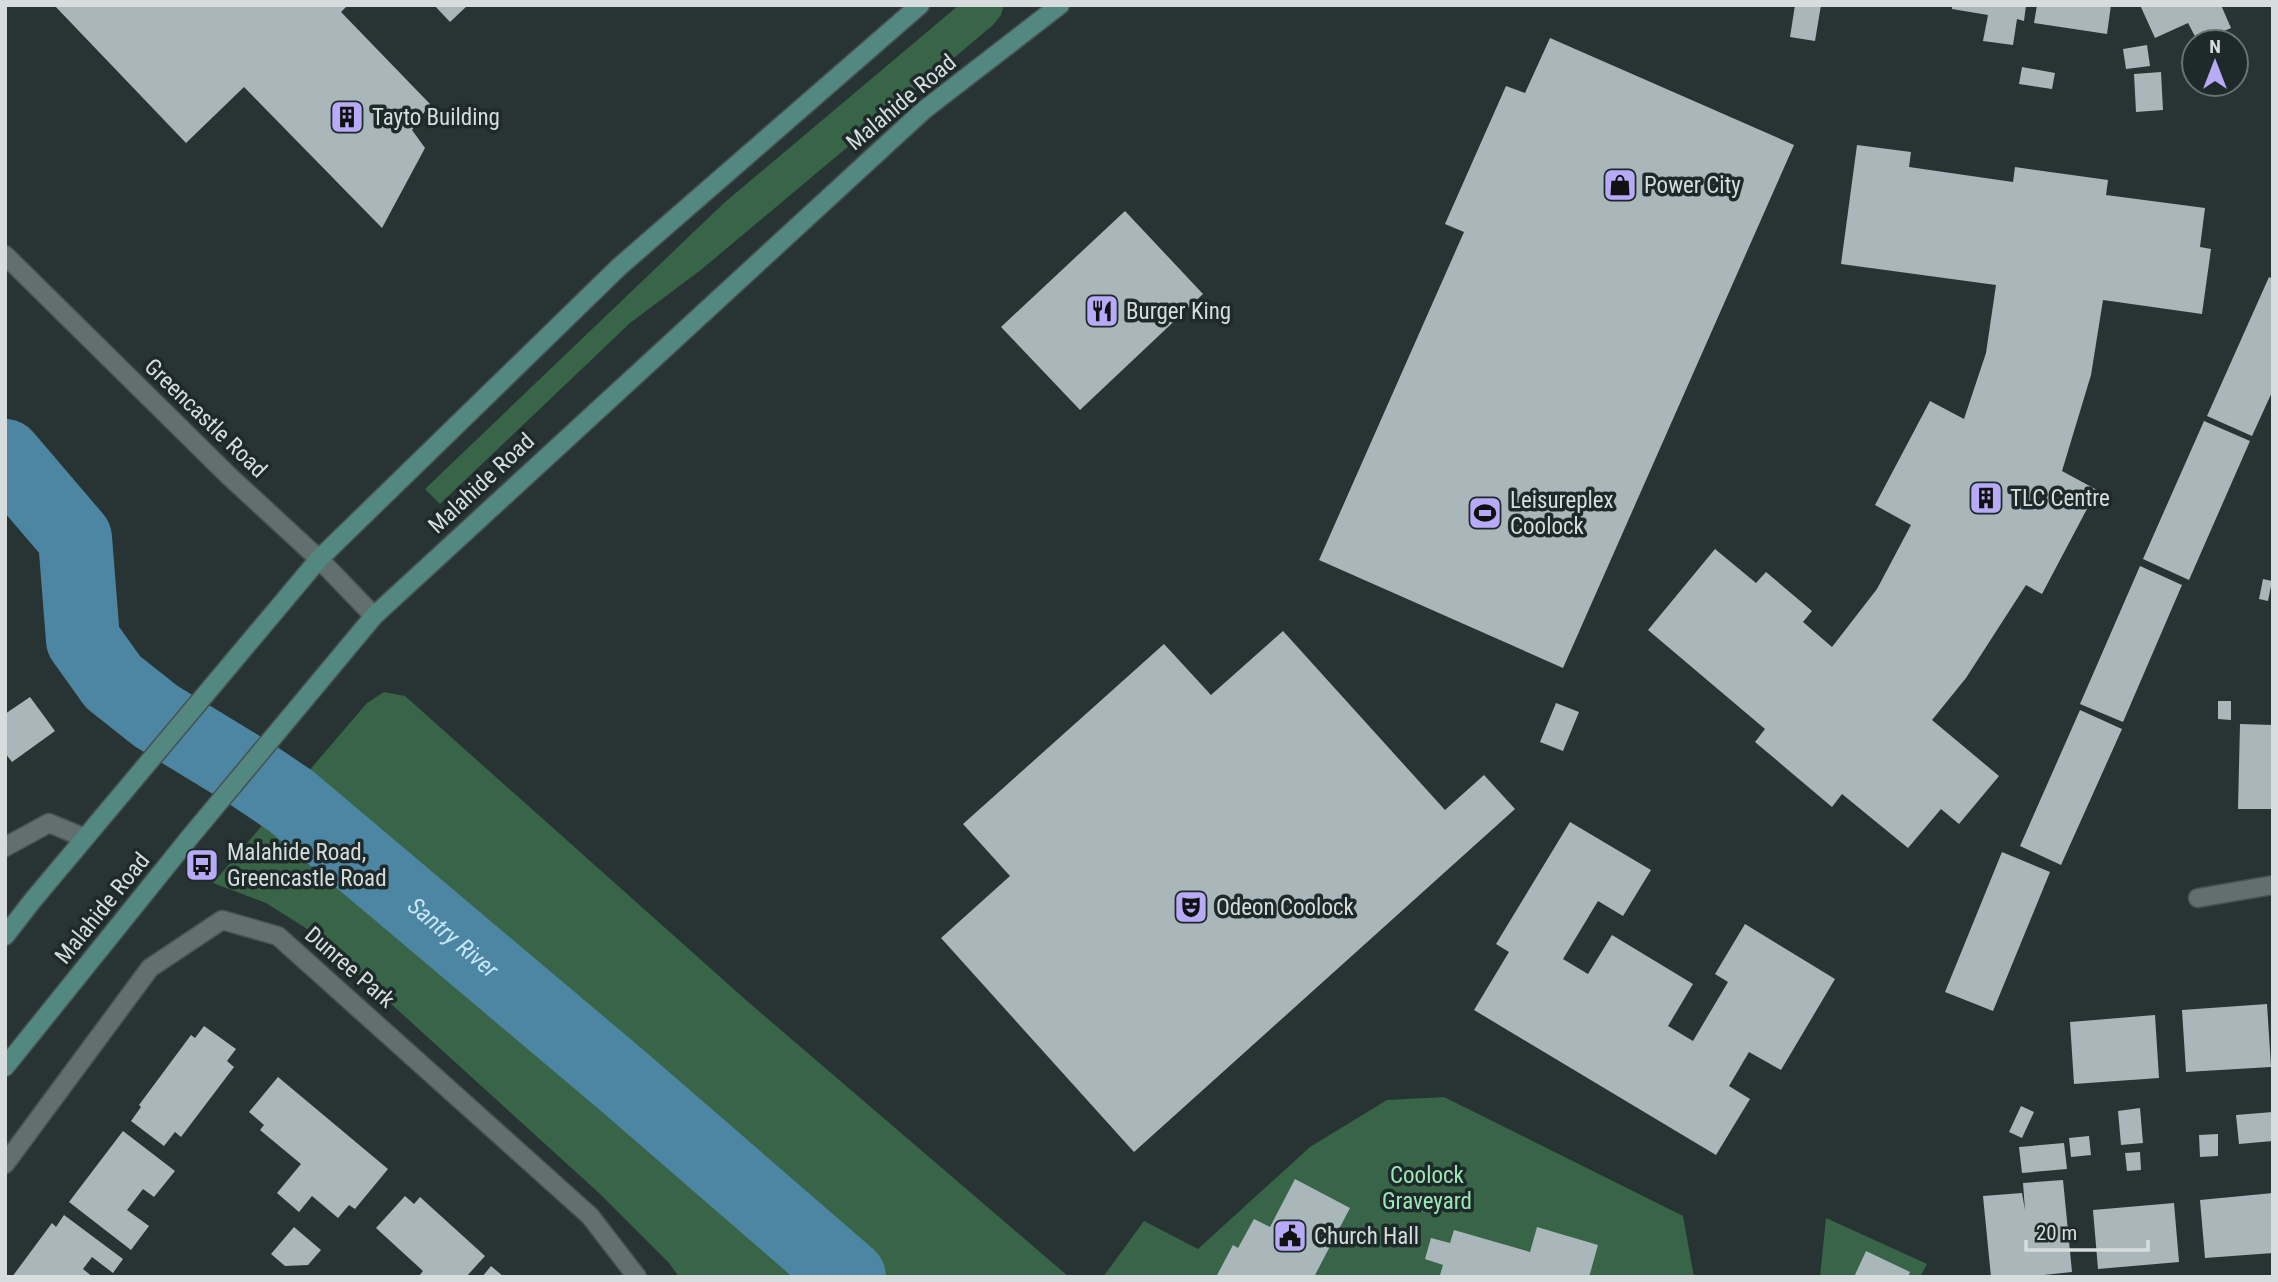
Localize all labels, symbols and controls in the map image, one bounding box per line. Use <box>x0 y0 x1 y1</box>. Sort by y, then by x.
north arrow <box>2180 28 2250 98</box>
text: N <box>2209 35 2221 58</box>
street label: Malahide Road <box>841 49 962 156</box>
building icon: Tayto Building <box>328 98 366 136</box>
place label: Tayto Building <box>372 104 500 131</box>
shop icon: Power City <box>1601 166 1639 204</box>
place label: Power City <box>1644 172 1741 199</box>
restaurant icon: Burger King <box>1083 292 1121 330</box>
place label: Burger King <box>1126 298 1231 325</box>
street label: Greencastle Road <box>139 353 272 483</box>
street label: Malahide Road <box>423 428 540 539</box>
building icon: TLC Centre <box>1967 479 2005 517</box>
place label: TLC Centre <box>2010 485 2110 512</box>
place label: Leisureplex Coolock <box>1510 487 1614 540</box>
sports icon: Leisureplex Coolock <box>1466 494 1504 532</box>
place label: Malahide Road, Greencastle Road <box>227 839 387 892</box>
bus stop icon: Malahide Road, Greencastle Road <box>183 846 221 884</box>
street label: Malahide Road <box>50 847 155 969</box>
theatre icon: Odeon Coolock <box>1172 888 1210 926</box>
water label: Santry River <box>402 892 504 984</box>
place label: Odeon Coolock <box>1216 894 1355 921</box>
street label: Dunree Park <box>299 921 401 1014</box>
park label: Coolock Graveyard <box>1382 1162 1472 1215</box>
scale bar <box>2026 1208 2148 1252</box>
public building icon: Church Hall <box>1271 1217 1309 1255</box>
text: 20 m <box>2036 1221 2077 1245</box>
place label: Church Hall <box>1314 1223 1419 1250</box>

